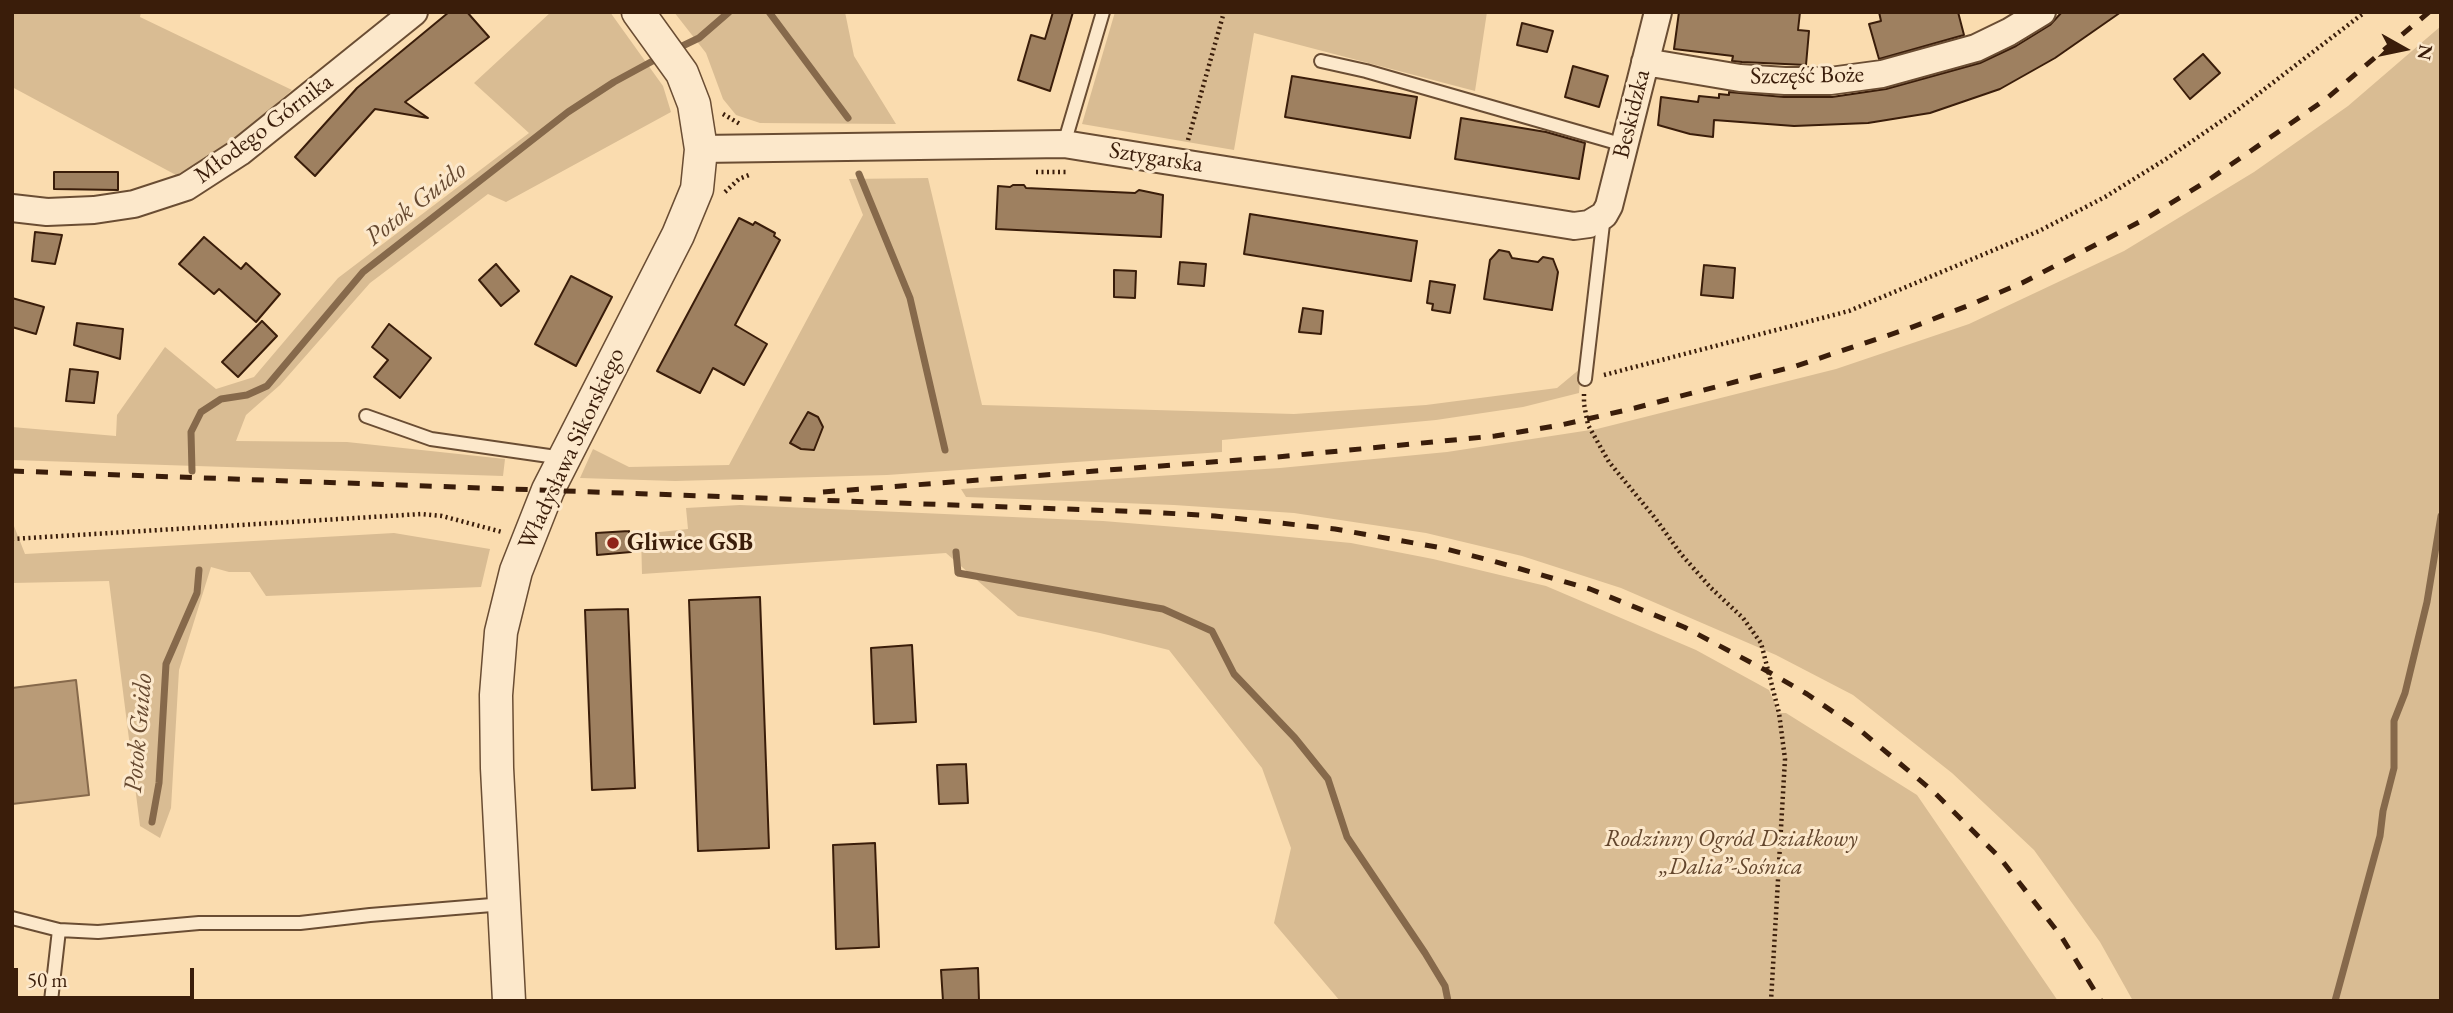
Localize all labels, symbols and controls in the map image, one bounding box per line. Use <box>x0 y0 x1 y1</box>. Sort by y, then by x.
north arrow <box>2369 14 2439 84</box>
text: N <box>2412 43 2439 62</box>
street label: Szczęść Boże <box>1750 61 1864 91</box>
street label: Beskidzka <box>1607 67 1657 161</box>
street label: Młodego Górnika <box>189 68 339 190</box>
street label: Sztygarska <box>1107 136 1205 180</box>
water label: Potok Guido <box>359 155 473 253</box>
street label: Władysława Sikorskiego <box>513 343 631 555</box>
place label: Gliwice GSB <box>627 529 753 557</box>
marker: Gliwice GSB <box>605 535 621 551</box>
water label: Potok Guido <box>118 672 160 794</box>
park label: Rodzinny Ogród Działkowy „Dalia”-Sośnica <box>1604 825 1858 881</box>
scale bar <box>18 954 198 998</box>
text: 50 m <box>27 966 68 993</box>

